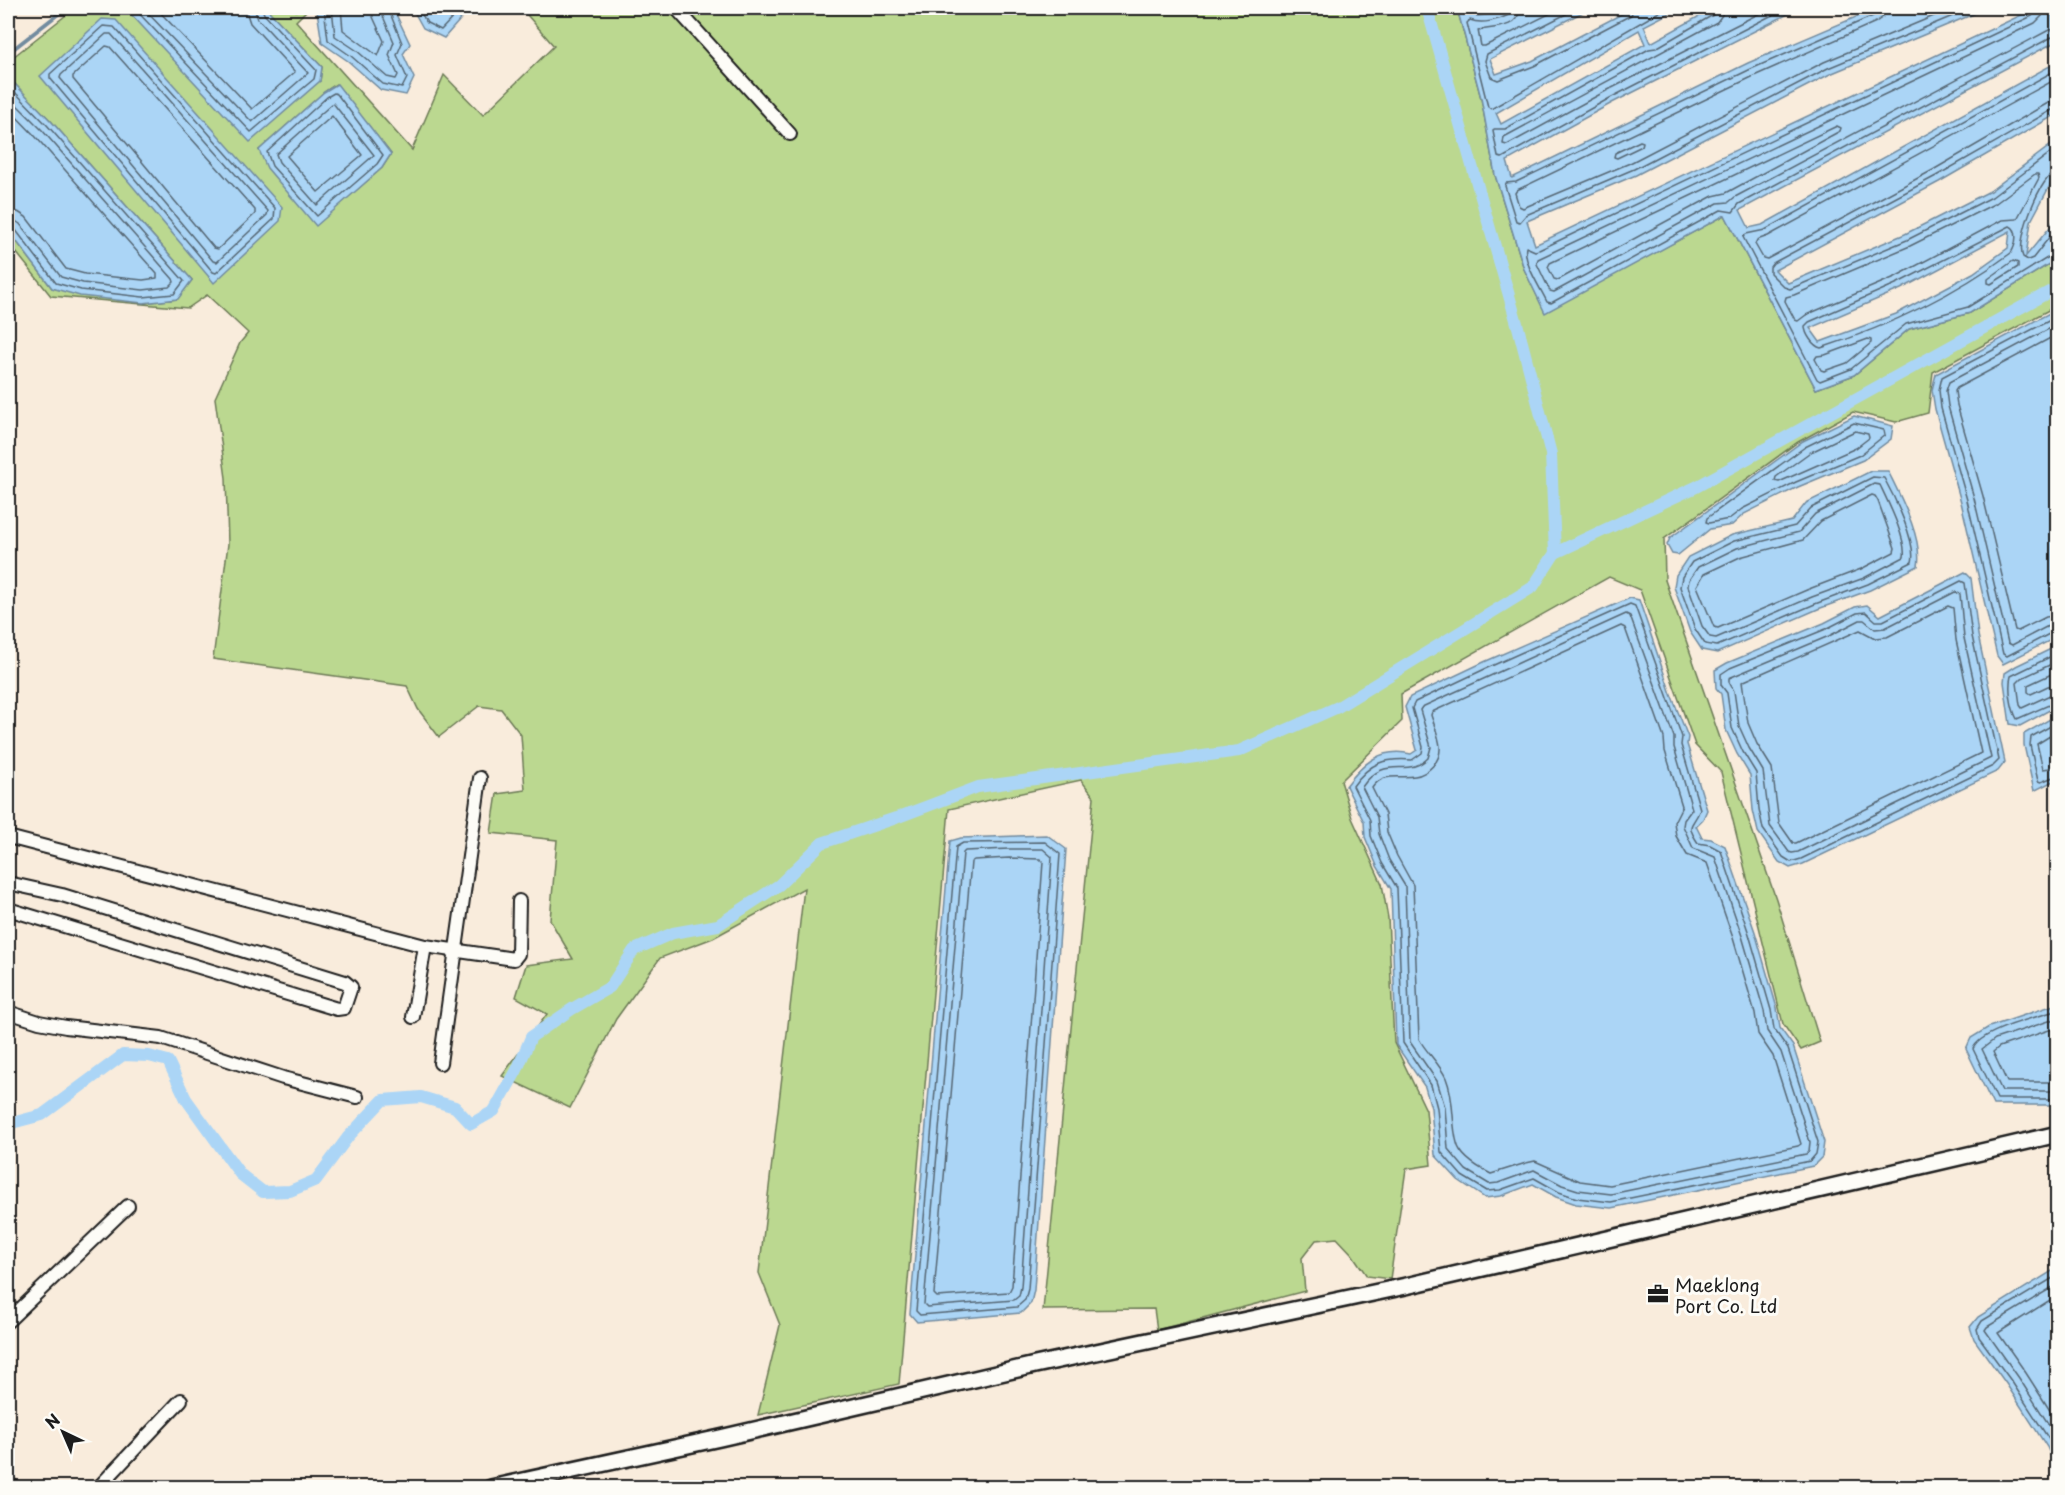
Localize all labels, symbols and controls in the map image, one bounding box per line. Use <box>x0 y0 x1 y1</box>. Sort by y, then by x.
place label: Maeklong Port Co. Ltd <box>1675 1271 1777 1319</box>
office icon: Maeklong Port Co. Ltd <box>1646 1282 1670 1306</box>
north arrow <box>33 1402 93 1462</box>
text: N <box>39 1407 65 1434</box>

